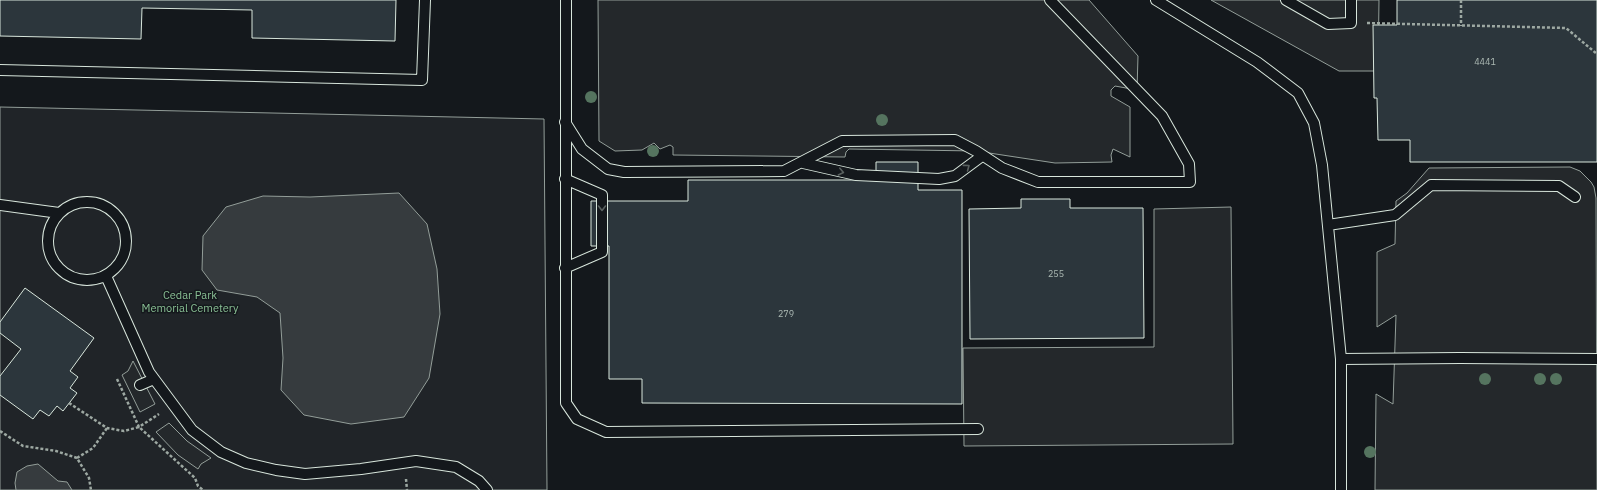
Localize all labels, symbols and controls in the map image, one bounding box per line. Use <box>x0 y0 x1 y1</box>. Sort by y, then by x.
house number: 4441 <box>1474 56 1496 67</box>
one-way arrow <box>963 164 970 172</box>
one-way arrow <box>837 167 844 175</box>
one-way arrow <box>598 205 606 211</box>
house number: 255 <box>1048 268 1064 279</box>
park label: Cedar Park Memorial Cemetery <box>142 288 239 315</box>
house number: 279 <box>778 308 794 319</box>

